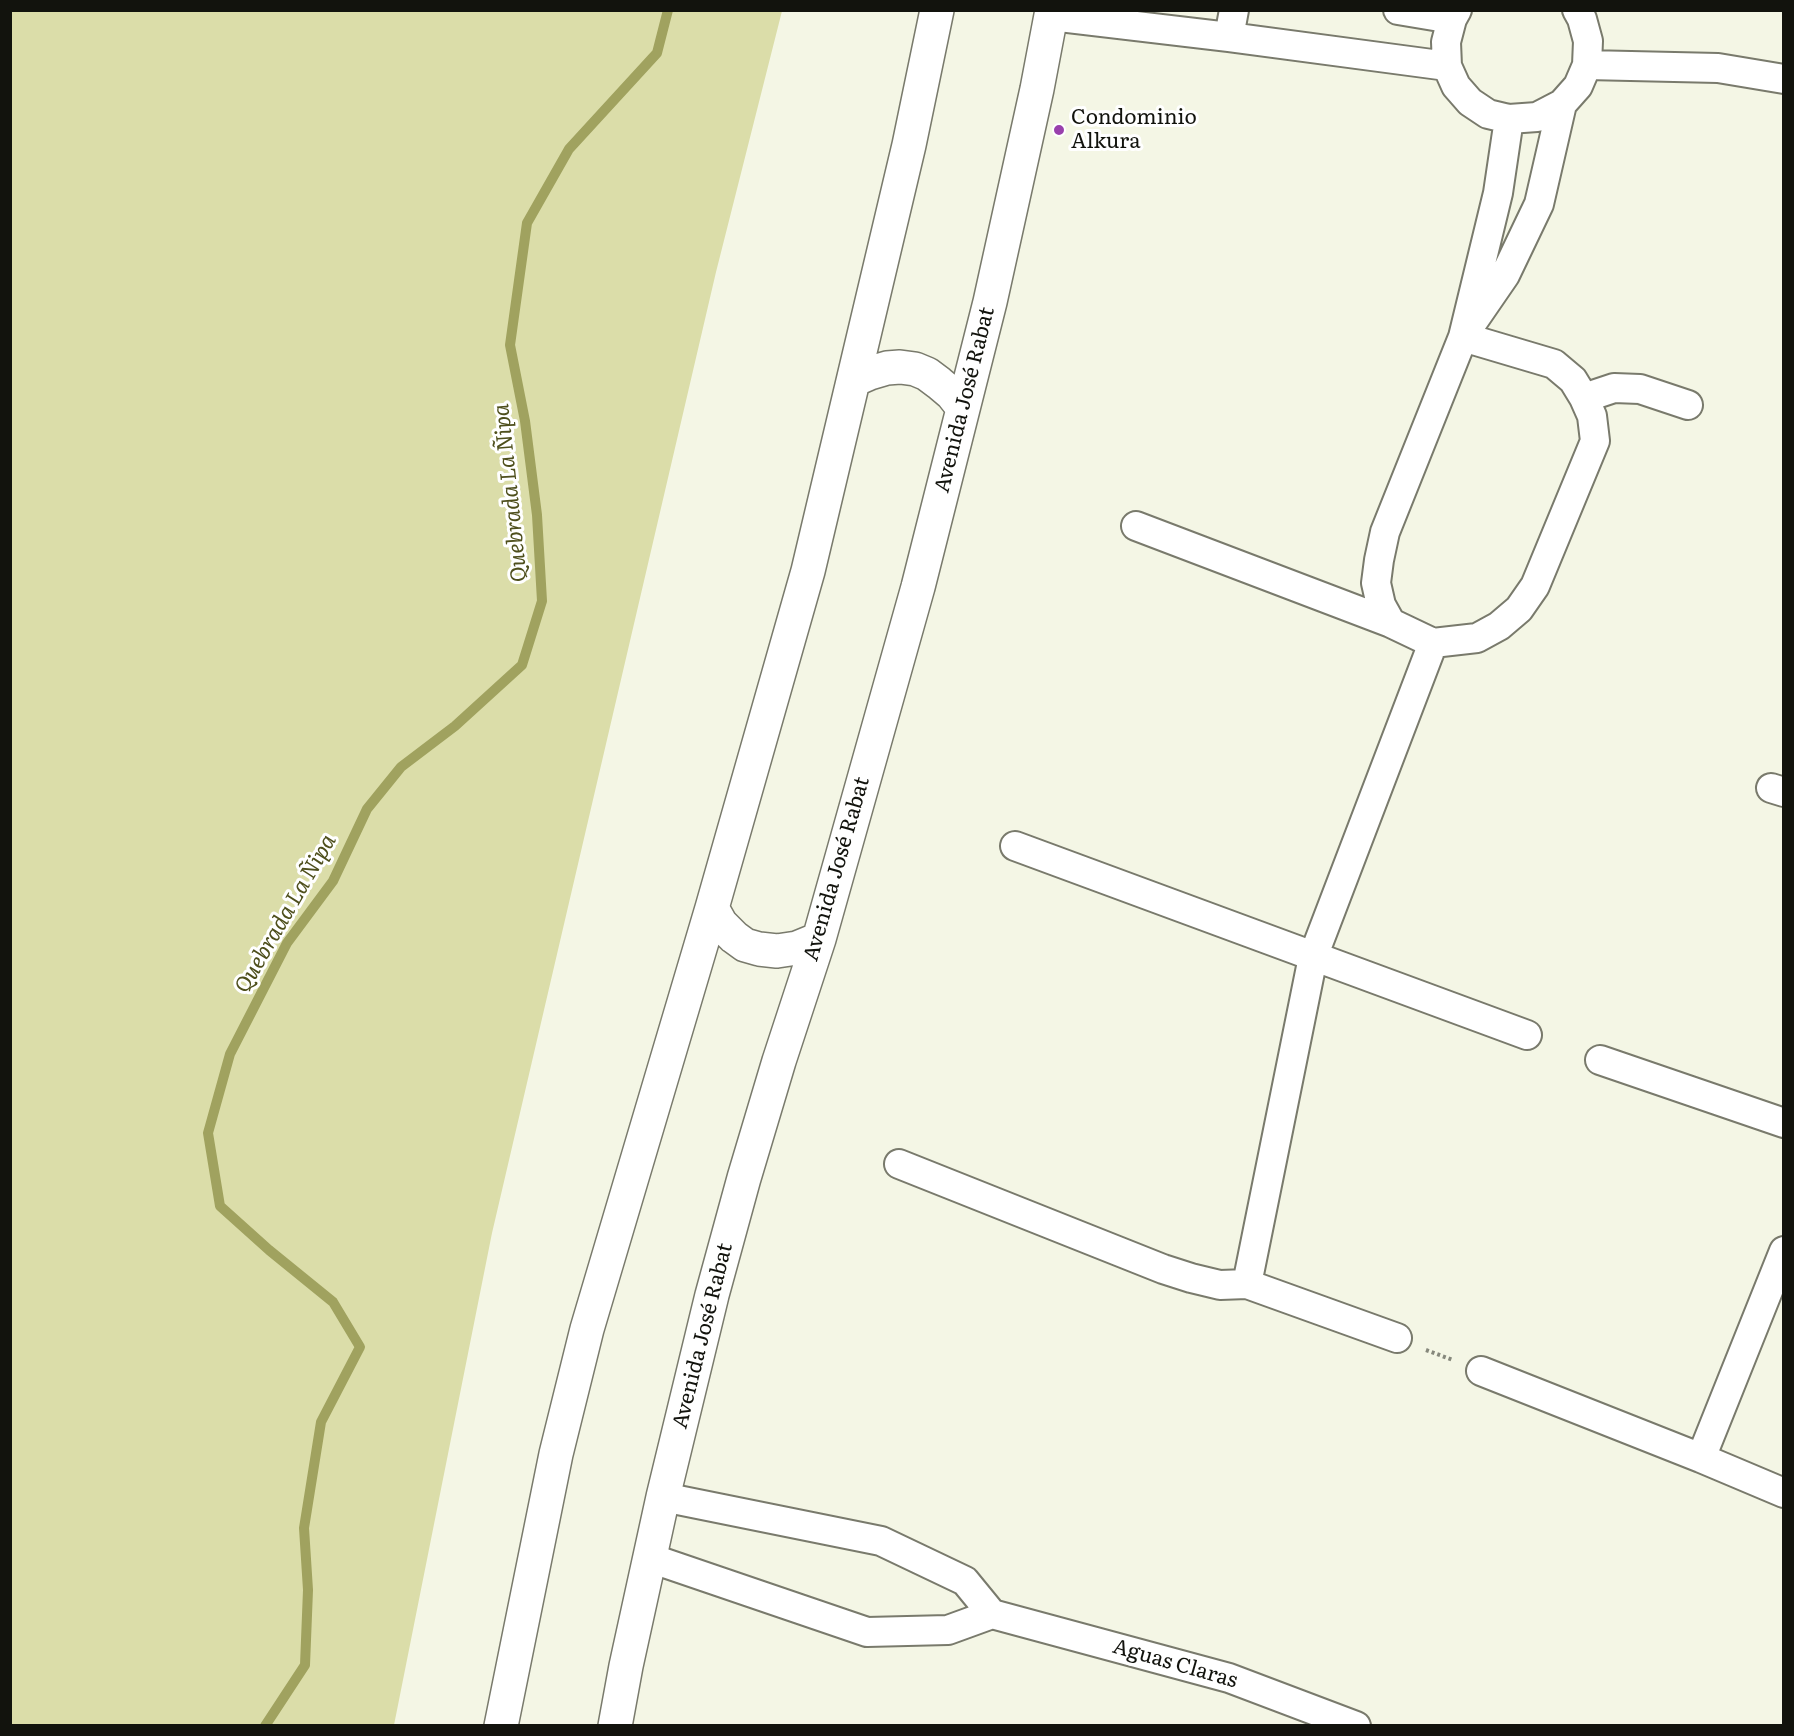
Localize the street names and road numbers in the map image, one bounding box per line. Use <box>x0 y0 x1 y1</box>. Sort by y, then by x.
street label: Avenida José Rabat <box>930 305 1000 495</box>
street label: Avenida José Rabat <box>799 774 875 964</box>
street label: Avenida José Rabat <box>668 1241 738 1431</box>
street label: Aguas Claras <box>1110 1634 1240 1694</box>

